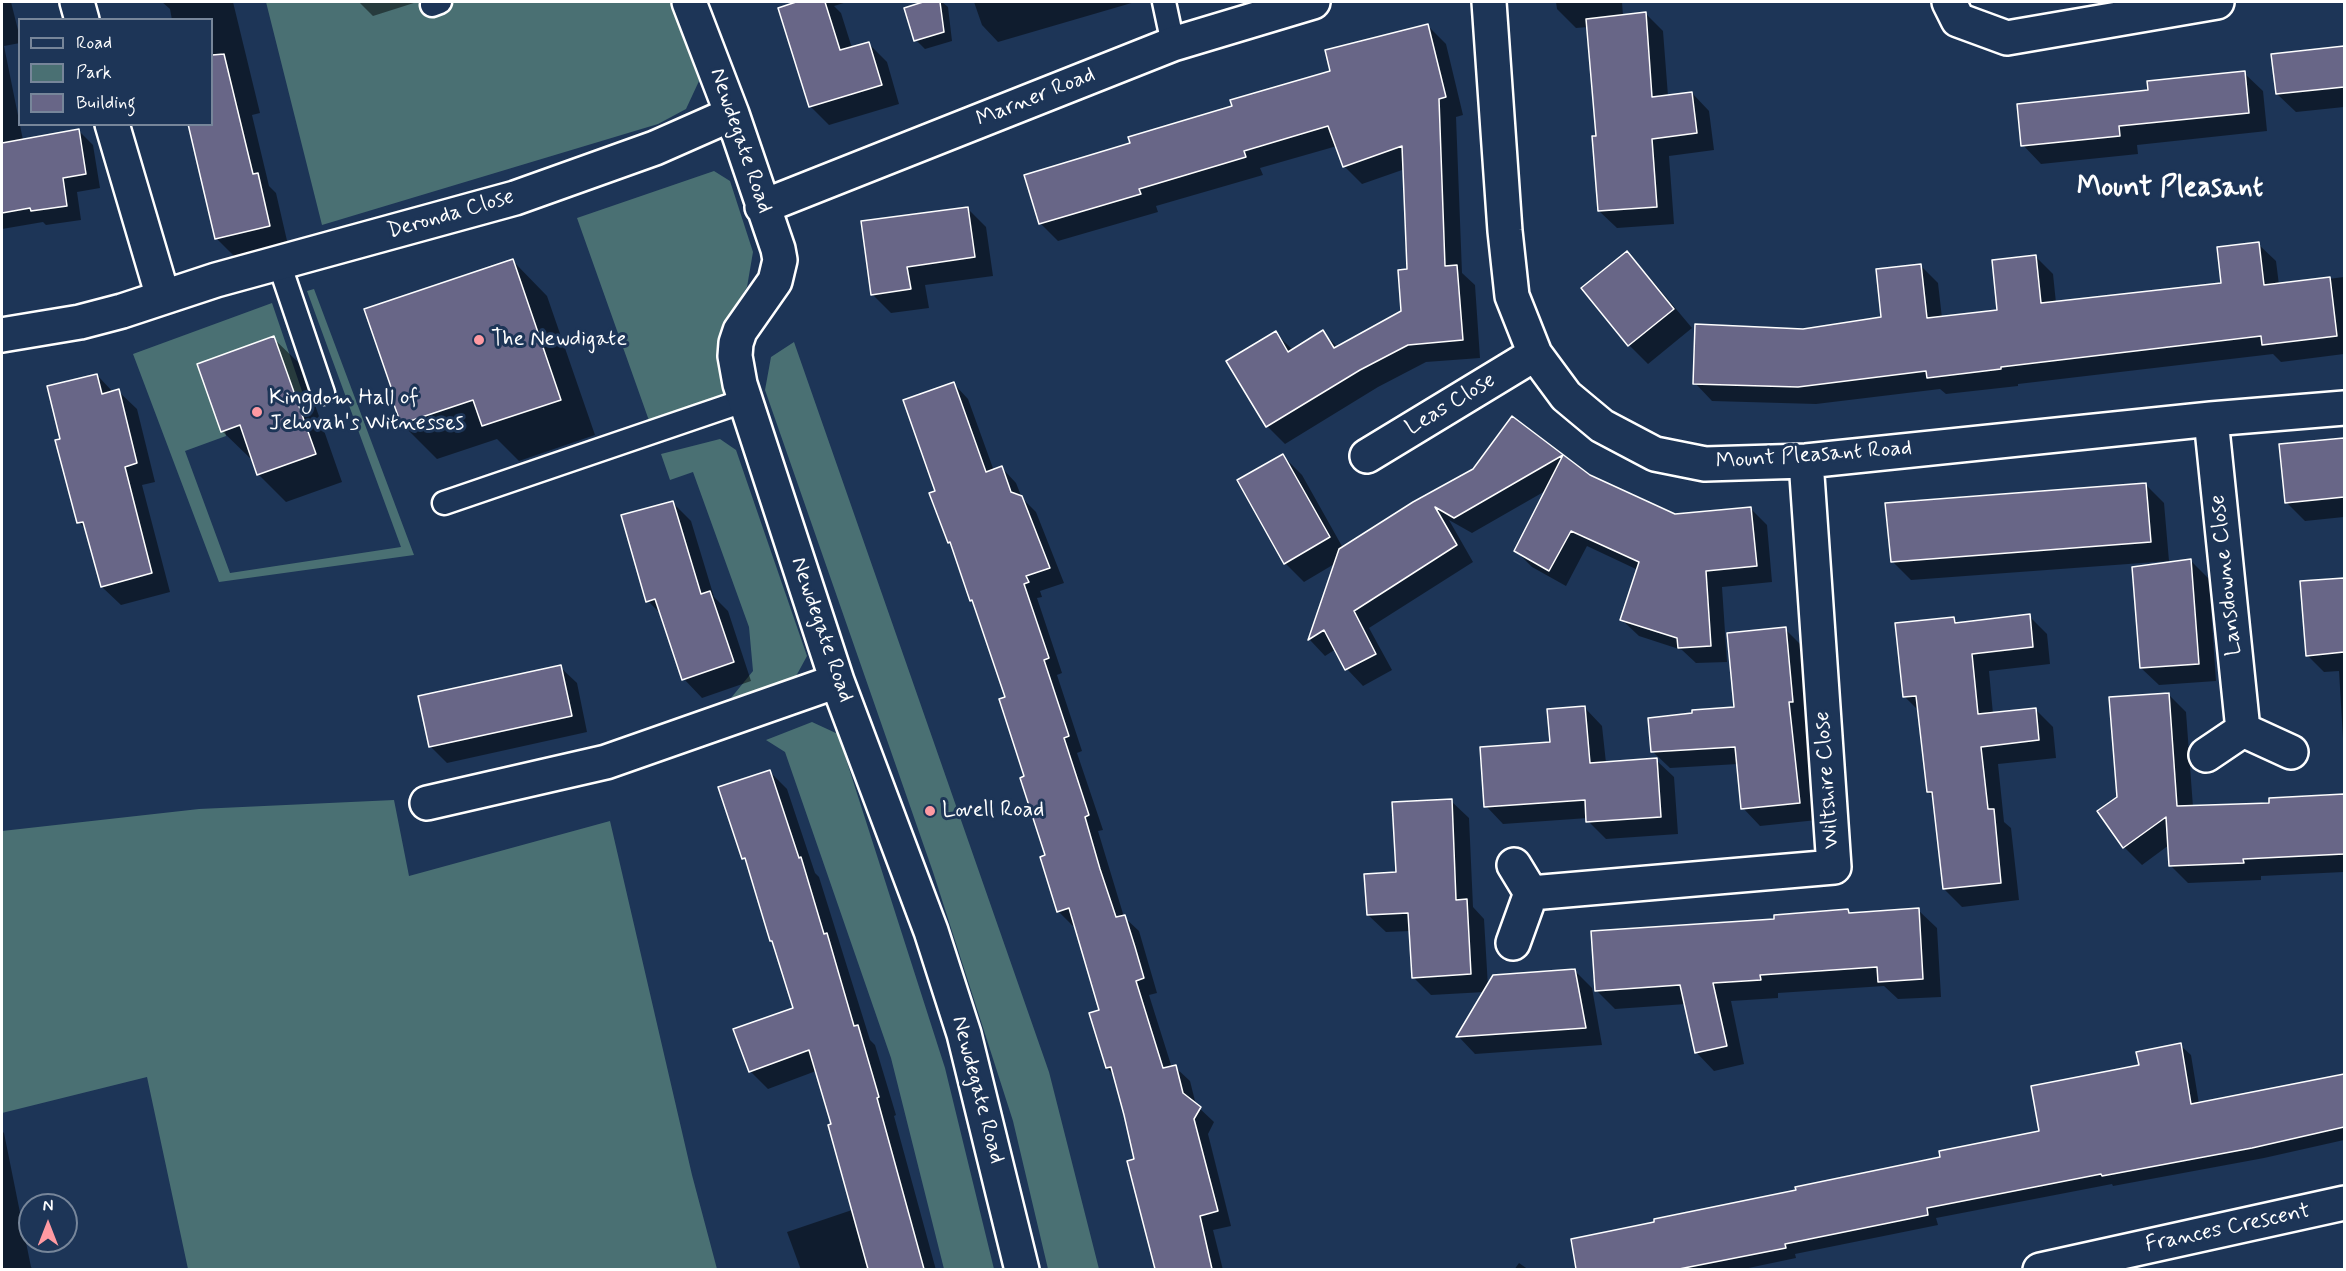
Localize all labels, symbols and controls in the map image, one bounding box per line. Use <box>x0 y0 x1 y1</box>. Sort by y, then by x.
legend <box>18 18 213 126</box>
text: Road <box>76 31 112 55</box>
text: Park <box>76 61 112 85</box>
street label: Marner Road <box>973 62 1099 134</box>
street label: Newdegate Road <box>703 65 777 217</box>
text: Building <box>76 91 136 115</box>
district label: Mount Pleasant <box>2077 172 2263 206</box>
street label: Deronda Close <box>384 184 518 246</box>
place label: The Newdigate <box>491 327 627 353</box>
marker: The Newdigate <box>472 333 486 347</box>
street label: Leas Close <box>1401 368 1501 442</box>
place label: Kingdom Hall of Jehovah's Witnesses <box>269 386 464 438</box>
marker: Kingdom Hall of Jehovah's Witnesses <box>250 405 264 419</box>
street label: Mount Pleasant Road <box>1715 436 1913 476</box>
street label: Lansdowne Close <box>2205 493 2249 657</box>
street label: Newdegate Road <box>784 554 858 706</box>
street label: Wiltshire Close <box>1810 710 1846 850</box>
place label: Lovell Road <box>942 798 1044 824</box>
marker: Lovell Road <box>923 804 937 818</box>
street label: Newdegate Road <box>945 1013 1009 1167</box>
north arrow <box>18 1193 78 1253</box>
text: N <box>43 1196 53 1217</box>
street label: Frances Crescent <box>2143 1199 2313 1259</box>

